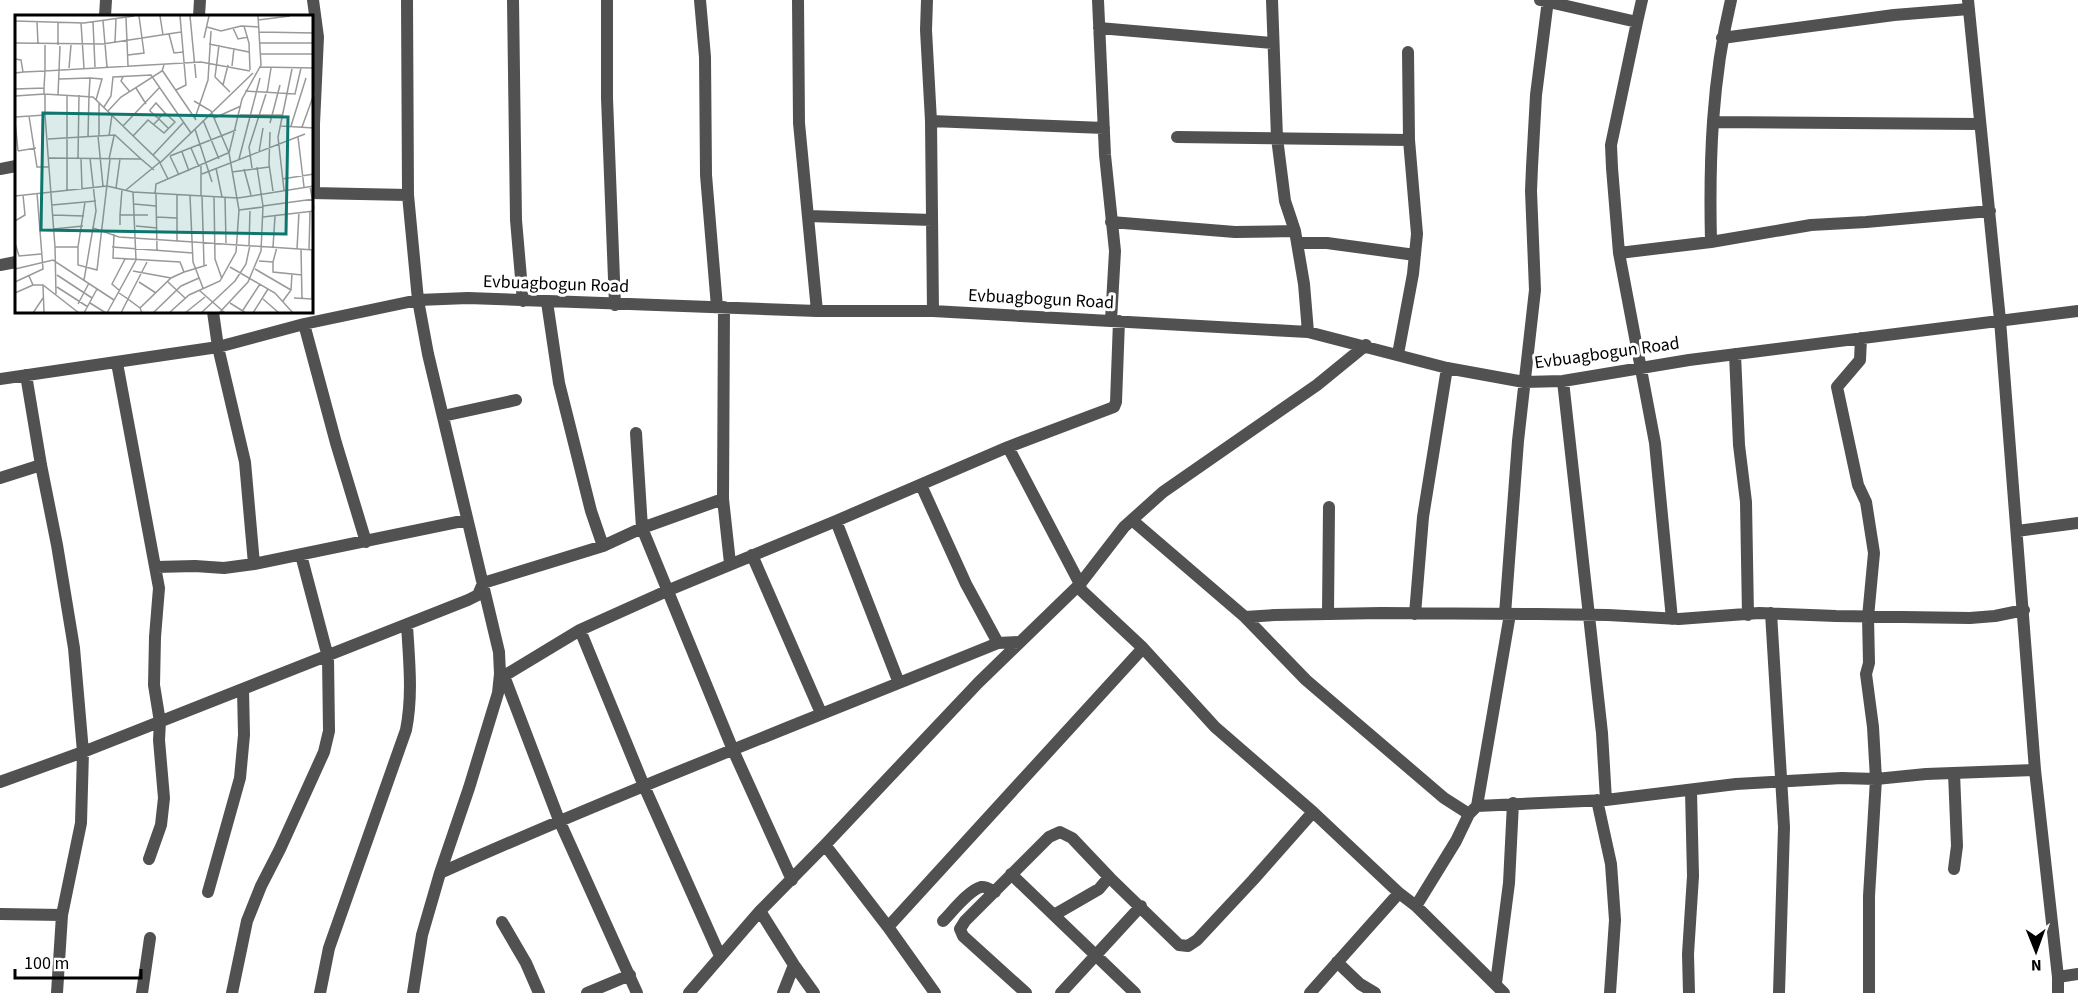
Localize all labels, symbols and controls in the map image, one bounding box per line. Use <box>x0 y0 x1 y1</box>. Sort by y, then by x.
inset map <box>15 15 314 314</box>
street label: Evbuagbogun Road <box>482 269 630 299</box>
street label: Evbuagbogun Road <box>967 283 1115 315</box>
street label: Evbuagbogun Road <box>1533 330 1681 376</box>
north arrow <box>2006 921 2066 981</box>
scale bar <box>15 942 141 980</box>
text: 100 m <box>24 951 69 976</box>
text: N <box>2031 954 2042 976</box>

